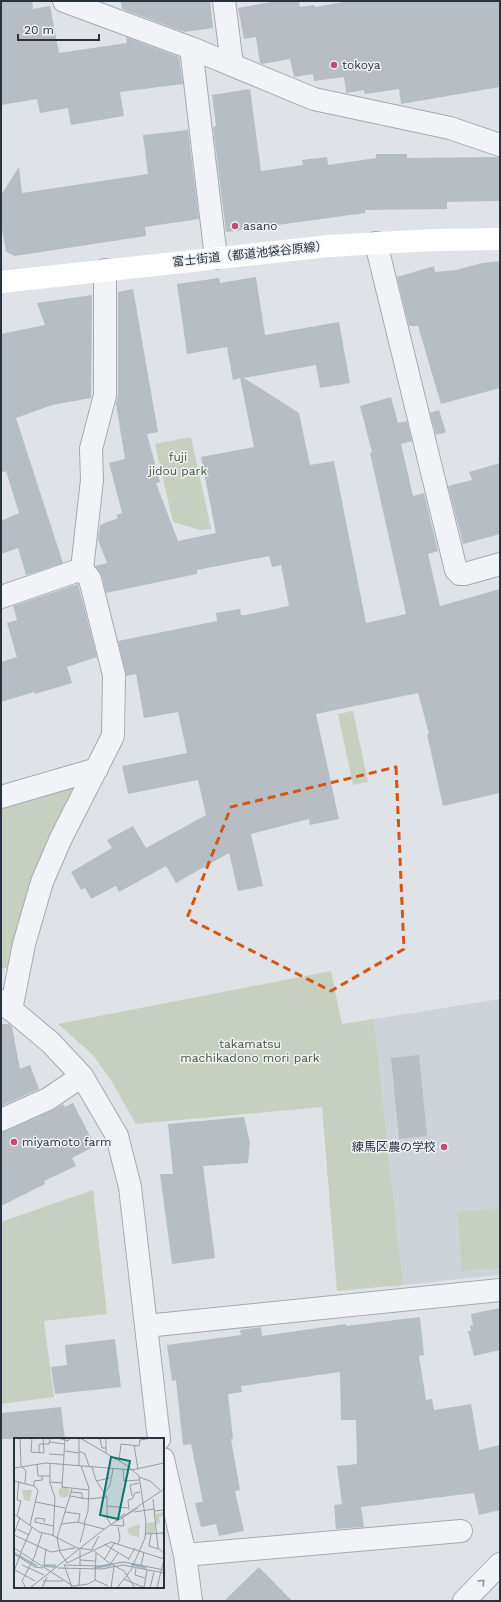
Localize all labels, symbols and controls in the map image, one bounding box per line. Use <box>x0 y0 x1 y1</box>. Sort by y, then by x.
scale bar <box>18 16 99 42</box>
text: 20 m <box>24 23 54 37</box>
place label: tokoya <box>342 58 381 72</box>
marker: tokoya <box>329 60 339 70</box>
place label: asano <box>243 219 278 233</box>
marker: asano <box>230 221 240 231</box>
street label: 富士街道（都道池袋谷原線） <box>172 239 328 269</box>
park label: fuji jidou park <box>148 450 208 478</box>
park label: takamatsu machikadono mori park <box>180 1037 320 1065</box>
place label: miyamoto farm <box>22 1135 112 1149</box>
marker: miyamoto farm <box>9 1137 19 1147</box>
place label: 練馬区農の学校 <box>352 1140 436 1154</box>
marker: 練馬区農の学校 <box>439 1142 449 1152</box>
inset map <box>14 1438 164 1588</box>
one-way arrow <box>477 1579 485 1587</box>

